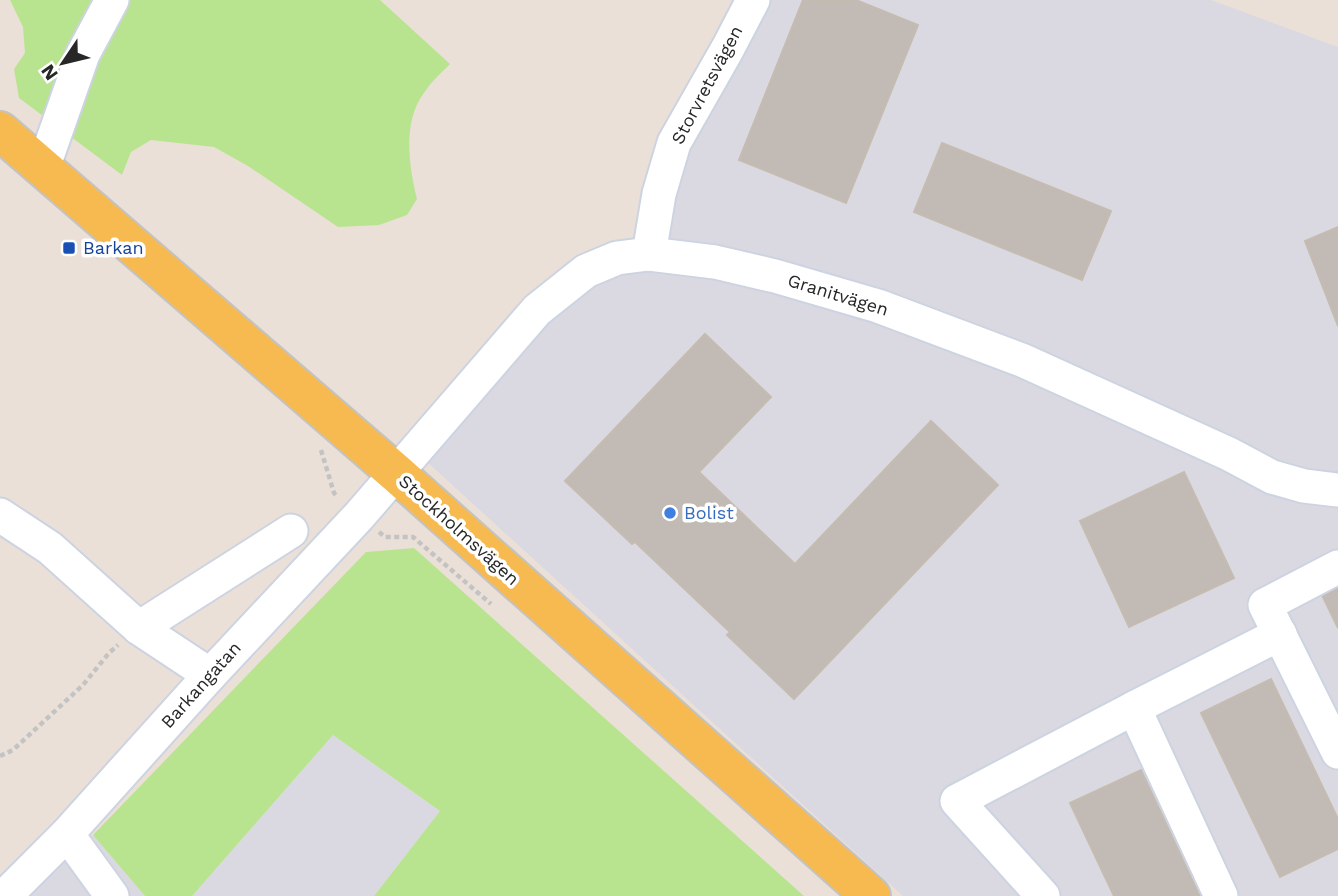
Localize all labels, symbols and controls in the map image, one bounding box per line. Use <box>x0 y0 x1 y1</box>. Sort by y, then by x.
street label: Storvretsvägen <box>667 22 747 148</box>
north arrow <box>28 28 98 98</box>
text: N <box>36 60 63 85</box>
place label: Barkan <box>83 237 144 258</box>
marker: Barkan <box>61 240 77 256</box>
street label: Granitvägen <box>785 269 891 320</box>
street label: Stockholmsvägen <box>395 470 524 589</box>
place label: Bolist <box>684 502 734 523</box>
marker: Bolist <box>662 505 678 521</box>
street label: Barkangatan <box>156 637 245 732</box>

